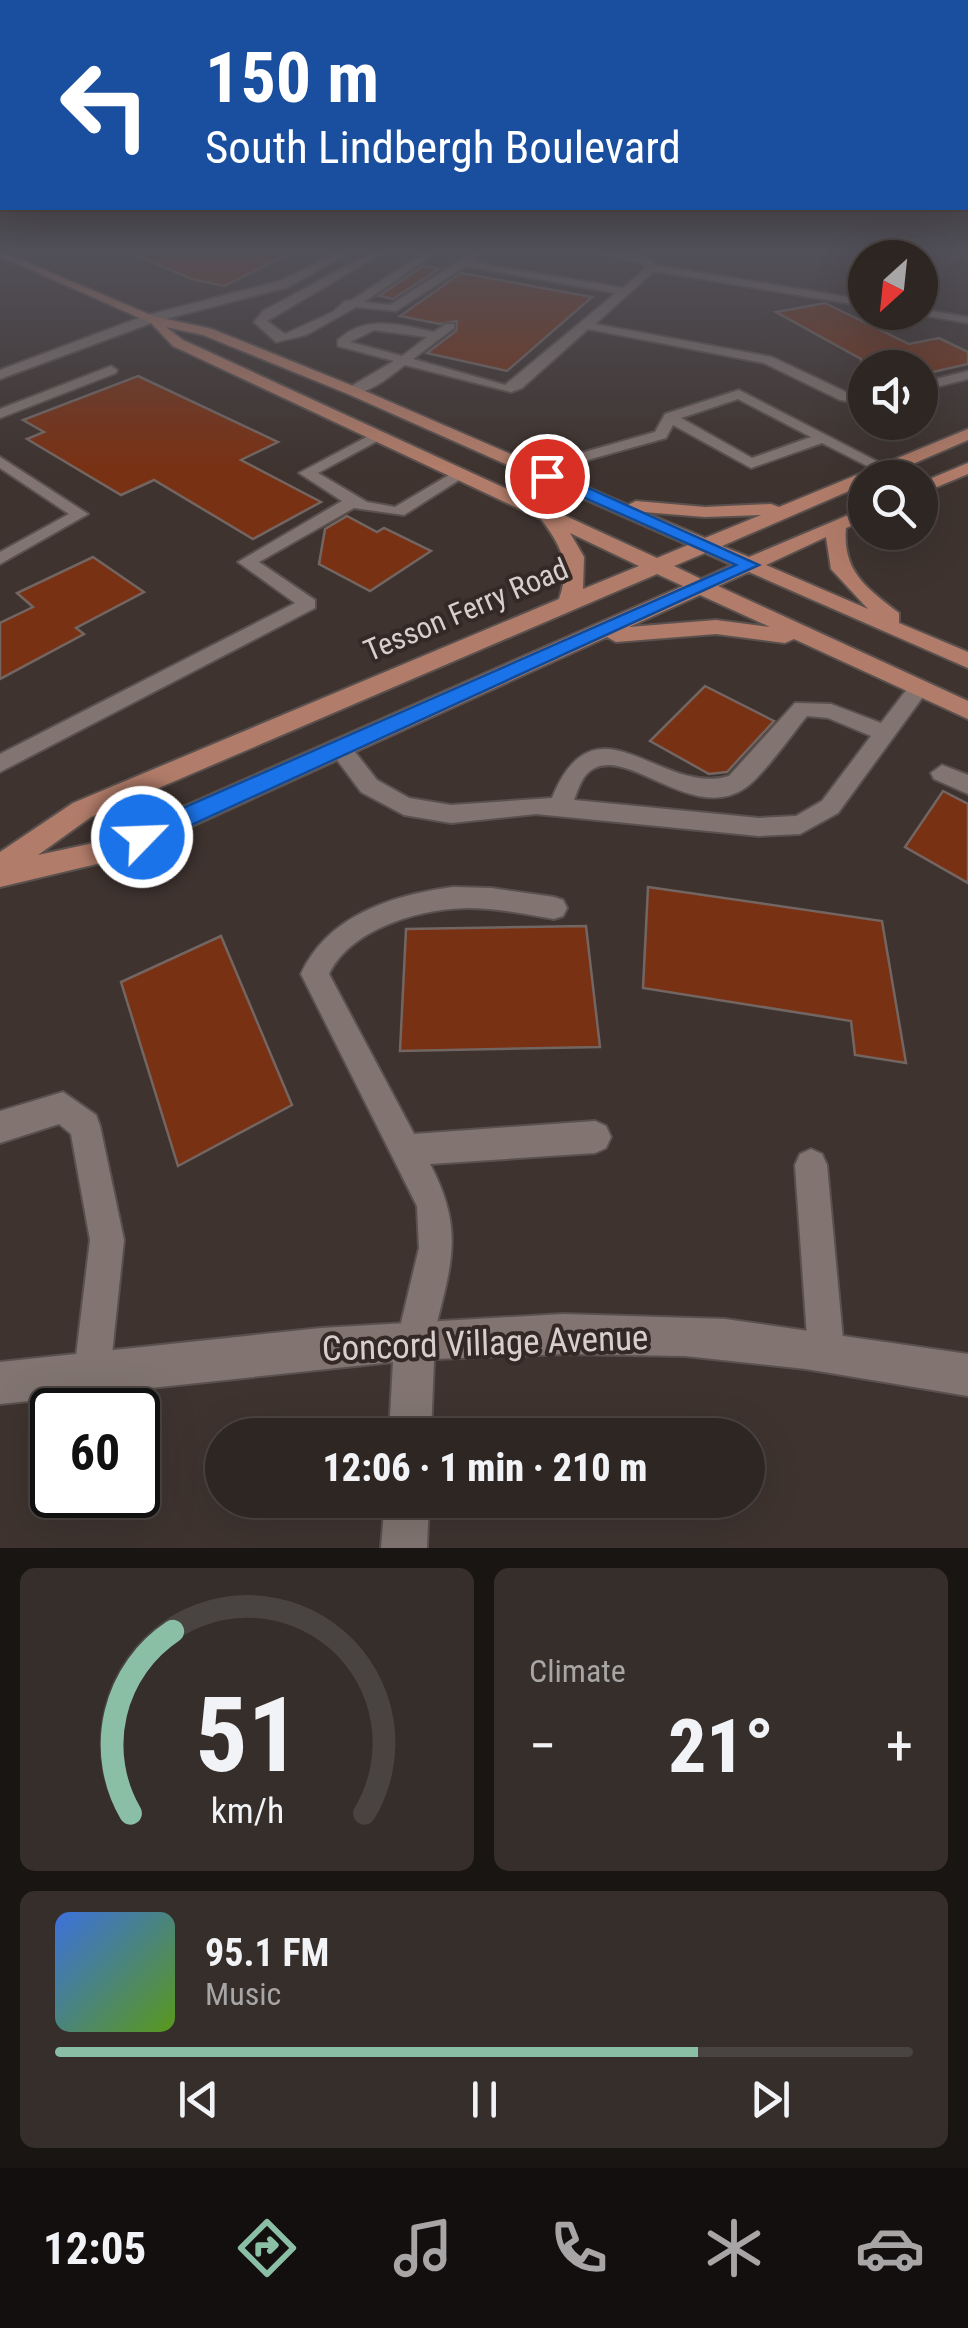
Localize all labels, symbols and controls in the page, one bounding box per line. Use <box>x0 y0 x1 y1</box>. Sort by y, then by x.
text: 150 m <box>205 37 379 119</box>
icon: left <box>40 40 170 170</box>
text: South Lindbergh Boulevard <box>205 121 681 174</box>
north arrow <box>848 240 938 330</box>
map controls <box>848 240 938 550</box>
button: sound <box>848 350 938 440</box>
pin <box>505 434 590 519</box>
icon: arrive <box>520 449 575 504</box>
button: search <box>848 460 938 550</box>
street label: Tesson Ferry Road <box>358 551 573 668</box>
position arrow <box>90 785 194 889</box>
street label: Concord Village Avenue <box>321 1317 649 1370</box>
speed limit sign: 60 <box>30 1388 160 1518</box>
text: 12:06 · 1 min · 210 m <box>323 1446 647 1490</box>
text: Climate <box>529 1652 626 1690</box>
text: 51 <box>194 1675 300 1796</box>
text: 21° <box>668 1702 774 1790</box>
text: − <box>529 1714 557 1778</box>
text: + <box>886 1714 913 1778</box>
text: km/h <box>210 1790 284 1832</box>
text: 95.1 FM <box>205 1931 329 1975</box>
text: Music <box>205 1975 281 2013</box>
icon: previous <box>171 2072 226 2127</box>
icon: pause <box>457 2072 512 2127</box>
icon: next <box>743 2072 798 2127</box>
icon: directions <box>232 2213 302 2283</box>
icon: music <box>388 2213 458 2283</box>
icon: phone <box>544 2213 614 2283</box>
icon: climate <box>699 2213 769 2283</box>
icon: car <box>855 2213 925 2283</box>
text: 12:05 <box>43 2222 146 2275</box>

